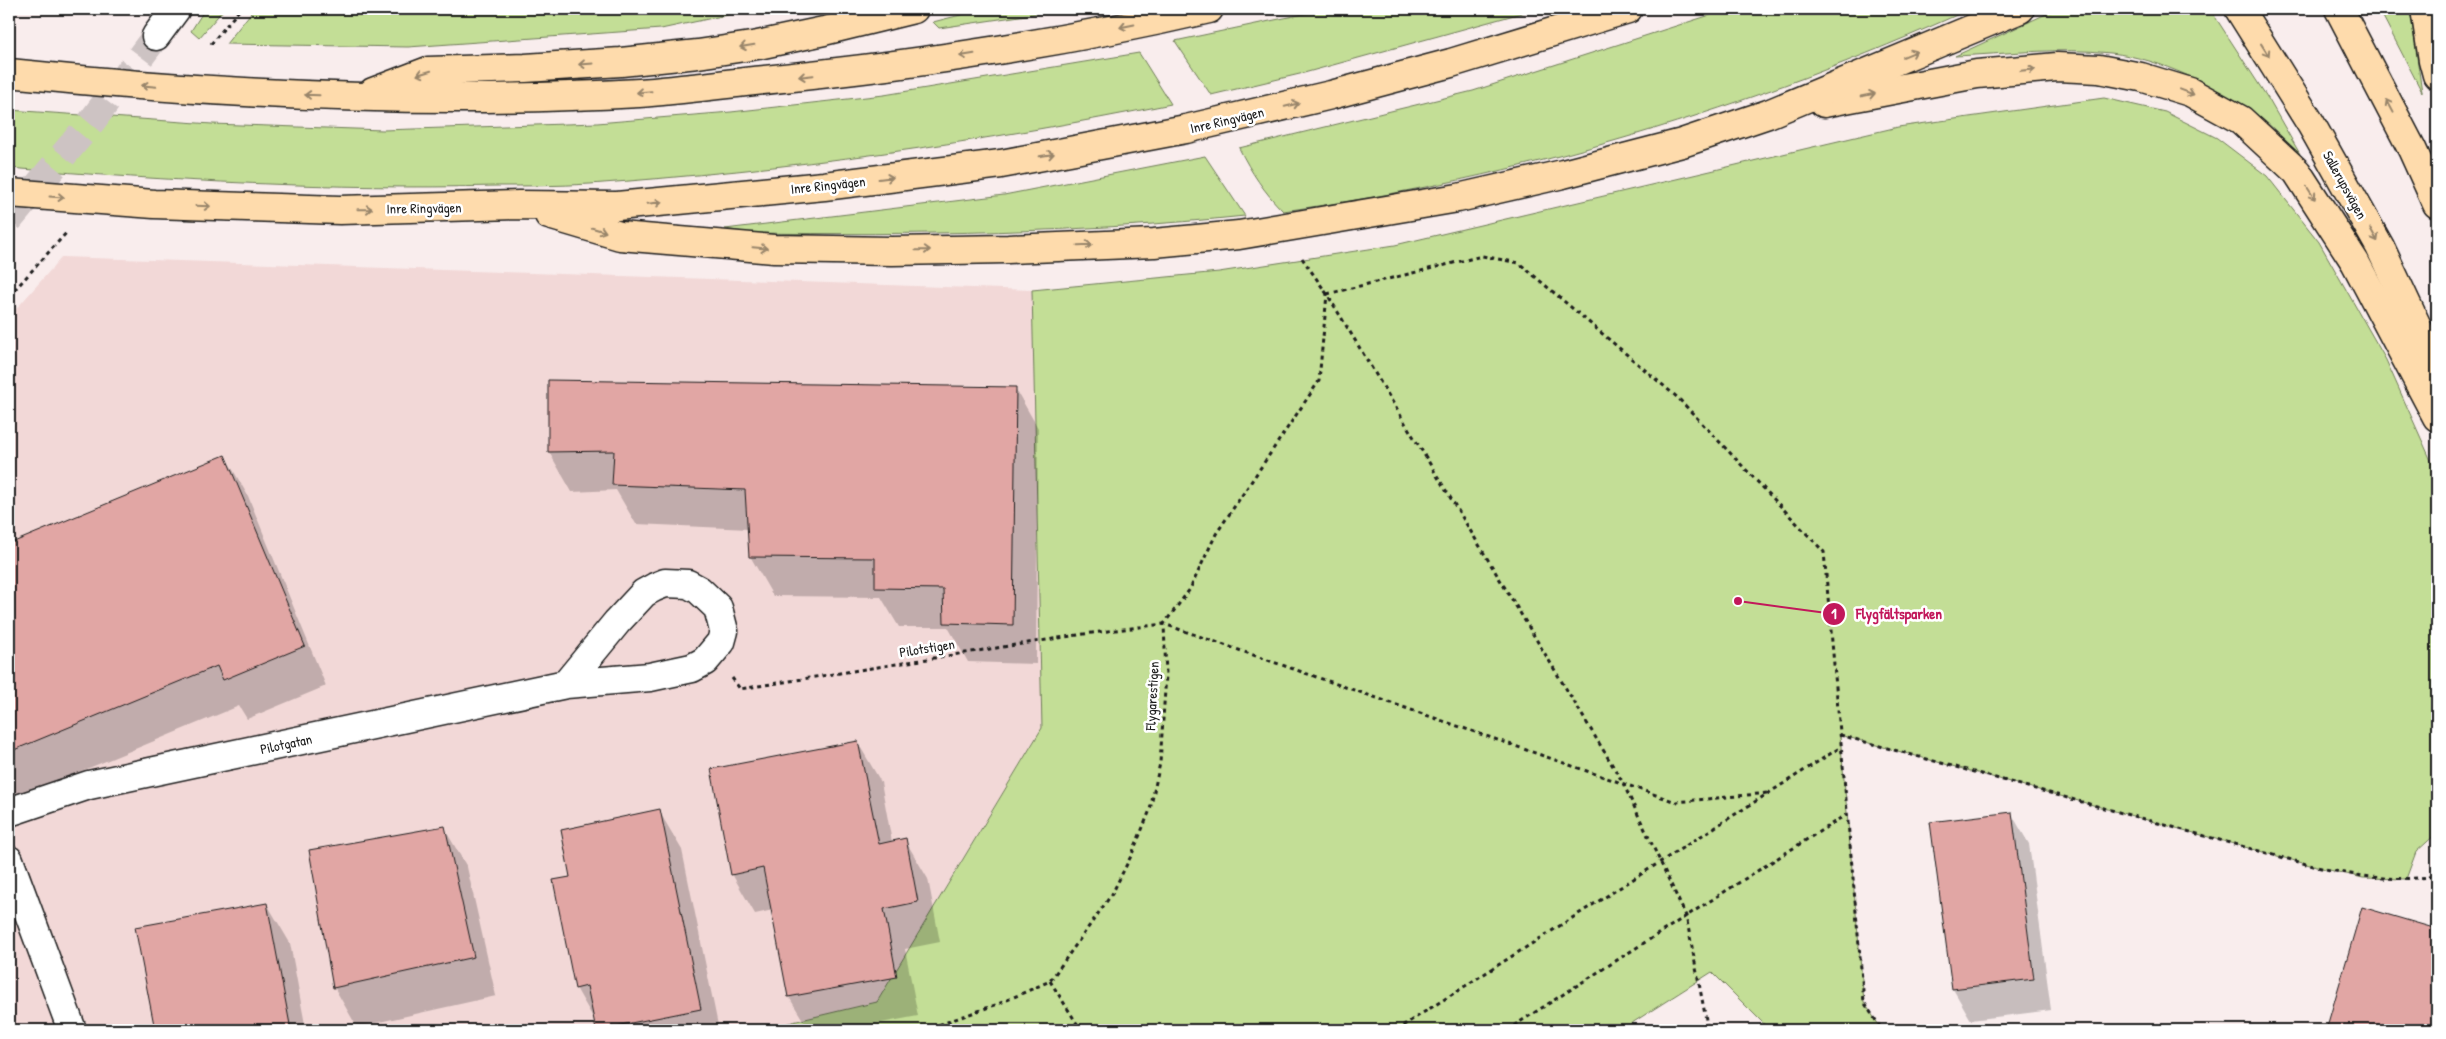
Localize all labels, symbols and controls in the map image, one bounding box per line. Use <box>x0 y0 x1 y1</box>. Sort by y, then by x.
one-way arrow <box>1119 22 1135 31</box>
one-way arrow <box>740 41 756 51</box>
one-way arrow <box>2259 43 2270 57</box>
one-way arrow <box>1902 49 1917 59</box>
one-way arrow <box>959 50 975 60</box>
one-way arrow <box>578 60 594 69</box>
one-way arrow <box>2020 65 2036 74</box>
one-way arrow <box>416 68 432 78</box>
one-way arrow <box>798 71 814 81</box>
one-way arrow <box>142 82 158 91</box>
one-way arrow <box>637 87 653 97</box>
one-way arrow <box>2179 87 2194 97</box>
one-way arrow <box>1859 89 1875 99</box>
one-way arrow <box>304 91 320 100</box>
one-way arrow <box>2385 98 2395 113</box>
one-way arrow <box>1283 100 1299 109</box>
street label: Inre Ringvägen <box>1188 102 1266 138</box>
street label: Sallerupsvägen <box>2318 147 2372 223</box>
one-way arrow <box>1039 150 1055 160</box>
street label: Inre Ringvägen <box>790 171 866 199</box>
one-way arrow <box>878 173 894 183</box>
one-way arrow <box>2305 186 2316 200</box>
one-way arrow <box>49 192 65 202</box>
street label: Inre Ringvägen <box>386 197 462 219</box>
one-way arrow <box>647 198 663 207</box>
one-way arrow <box>194 201 210 210</box>
one-way arrow <box>357 205 373 214</box>
one-way arrow <box>591 225 607 235</box>
one-way arrow <box>2369 228 2379 242</box>
one-way arrow <box>1077 241 1093 250</box>
one-way arrow <box>752 243 768 253</box>
one-way arrow <box>914 245 930 255</box>
callout: Flygfältsparken <box>1822 599 1952 629</box>
text: 1 <box>1831 603 1837 624</box>
text: Flygfältsparken <box>1855 603 1942 625</box>
street label: Pilotstigen <box>898 634 956 662</box>
street label: Flygarestigen <box>1140 661 1164 732</box>
street label: Pilotgatan <box>258 729 314 759</box>

